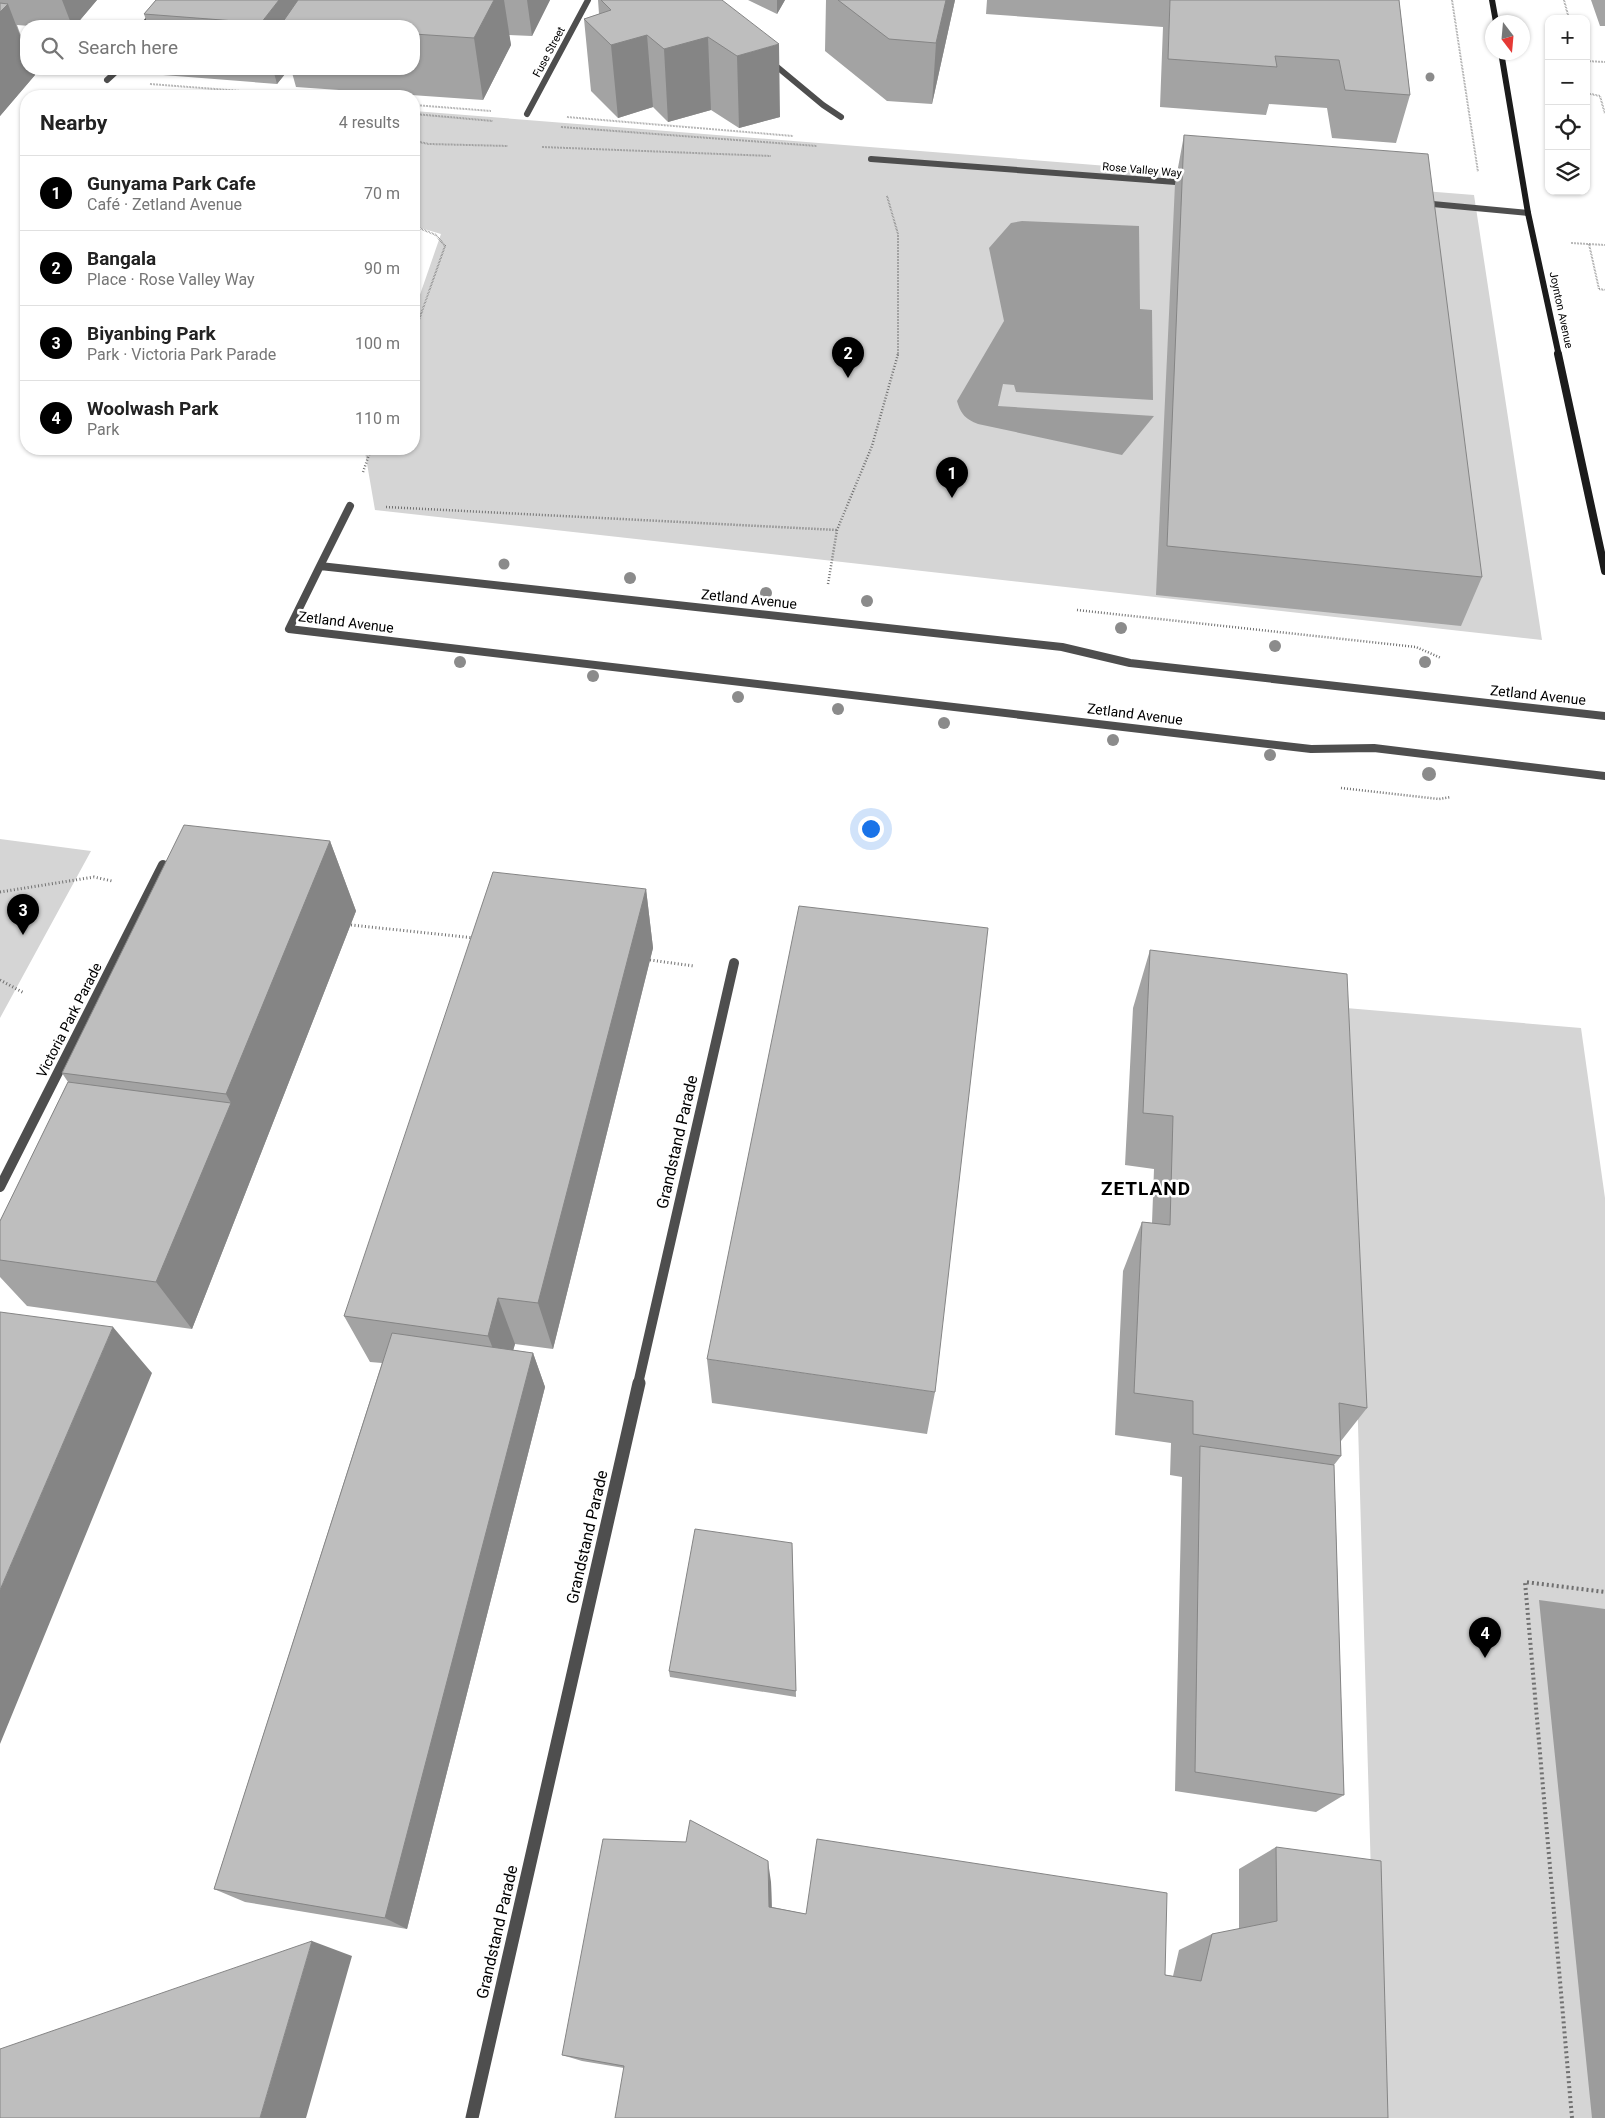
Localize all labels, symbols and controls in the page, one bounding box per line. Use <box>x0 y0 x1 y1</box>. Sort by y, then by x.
north arrow <box>1485 15 1530 60</box>
map controls <box>1545 15 1590 195</box>
button: + <box>1545 15 1590 60</box>
search box <box>20 20 420 75</box>
street label: Fuse Street <box>530 24 568 79</box>
icon: search <box>38 34 66 62</box>
text: Search here <box>78 36 178 59</box>
button: − <box>1545 60 1590 105</box>
button: locate <box>1545 105 1590 150</box>
text: Nearby <box>40 111 107 135</box>
text: 4 results <box>339 113 400 132</box>
button: layers <box>1545 150 1590 195</box>
street label: Rose Valley Way <box>1102 160 1183 180</box>
text: Gunyama Park Cafe <box>87 172 256 195</box>
text: 1 <box>51 184 61 203</box>
text: 70 m <box>364 184 400 203</box>
text: Café · Zetland Avenue <box>87 195 242 214</box>
text: Bangala <box>87 247 156 270</box>
text: 2 <box>51 259 61 278</box>
text: 90 m <box>364 259 400 278</box>
text: Place · Rose Valley Way <box>87 270 255 289</box>
street label: Joynton Avenue <box>1547 270 1576 350</box>
text: Biyanbing Park <box>87 322 216 345</box>
text: 3 <box>51 334 61 353</box>
text: 100 m <box>355 334 400 353</box>
pin: 2 <box>832 337 864 378</box>
text: Park · Victoria Park Parade <box>87 345 276 364</box>
text: Woolwash Park <box>87 397 218 420</box>
text: 4 <box>51 409 61 428</box>
text: 110 m <box>355 409 400 428</box>
text: Park <box>87 420 119 439</box>
pin: 1 <box>936 457 968 498</box>
street label: Zetland Avenue <box>700 586 798 612</box>
street label: Zetland Avenue <box>297 608 395 636</box>
street label: Zetland Avenue <box>1489 682 1587 708</box>
street label: Zetland Avenue <box>1086 700 1184 728</box>
your location <box>858 816 884 842</box>
pin: 3 <box>7 894 39 935</box>
street label: Victoria Park Parade <box>33 960 105 1080</box>
street label: Grandstand Parade <box>652 1073 702 1211</box>
district label: ZETLAND <box>1101 1177 1191 1200</box>
street label: Grandstand Parade <box>562 1468 612 1606</box>
pin: 4 <box>1469 1617 1501 1658</box>
street label: Grandstand Parade <box>472 1863 522 2001</box>

